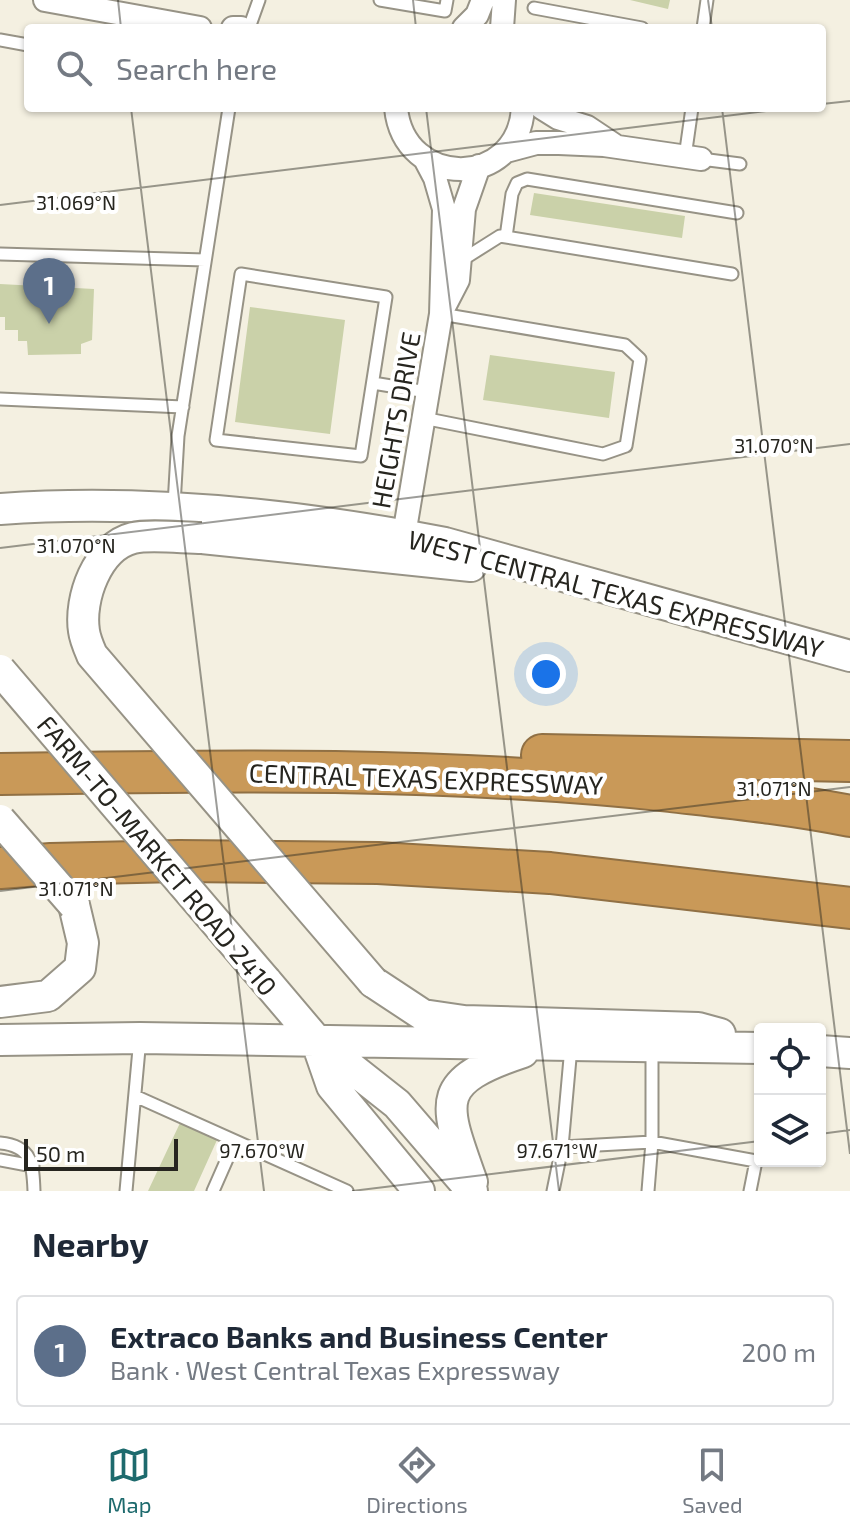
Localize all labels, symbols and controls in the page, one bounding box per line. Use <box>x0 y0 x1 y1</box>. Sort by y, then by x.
search box <box>24 24 826 112</box>
icon: search <box>52 46 96 90</box>
text: Search here <box>116 50 277 86</box>
text: 31.069°N <box>36 190 116 214</box>
pin: 1 <box>23 258 75 324</box>
street label: HEIGHTS DRIVE <box>364 329 426 511</box>
text: 31.070°N <box>734 433 814 457</box>
street label: WEST CENTRAL TEXAS EXPRESSWAY <box>405 523 827 663</box>
text: 31.070°N <box>36 533 116 557</box>
your location <box>526 654 566 694</box>
street label: FARM-TO-MARKET ROAD 2410 <box>32 709 284 1001</box>
street label: CENTRAL TEXAS EXPRESSWAY <box>248 756 604 800</box>
text: 31.071°N <box>736 776 812 800</box>
text: 31.071°N <box>38 876 114 900</box>
map controls <box>754 1023 826 1167</box>
button: locate <box>754 1023 826 1095</box>
button: layers <box>754 1095 826 1167</box>
scale bar <box>24 1135 178 1171</box>
text: 97.670°W <box>219 1138 305 1162</box>
text: 97.671°W <box>516 1138 598 1162</box>
text: 50 m <box>36 1140 85 1166</box>
text: Nearby <box>32 1223 149 1264</box>
text: Extraco Banks and Business Center <box>110 1318 608 1354</box>
text: 1 <box>54 1336 66 1367</box>
text: 200 m <box>741 1336 816 1367</box>
text: Bank · West Central Texas Expressway <box>110 1354 560 1385</box>
tab: Map <box>107 1443 151 1517</box>
tab: Directions <box>366 1443 468 1517</box>
tab: Saved <box>682 1443 743 1517</box>

